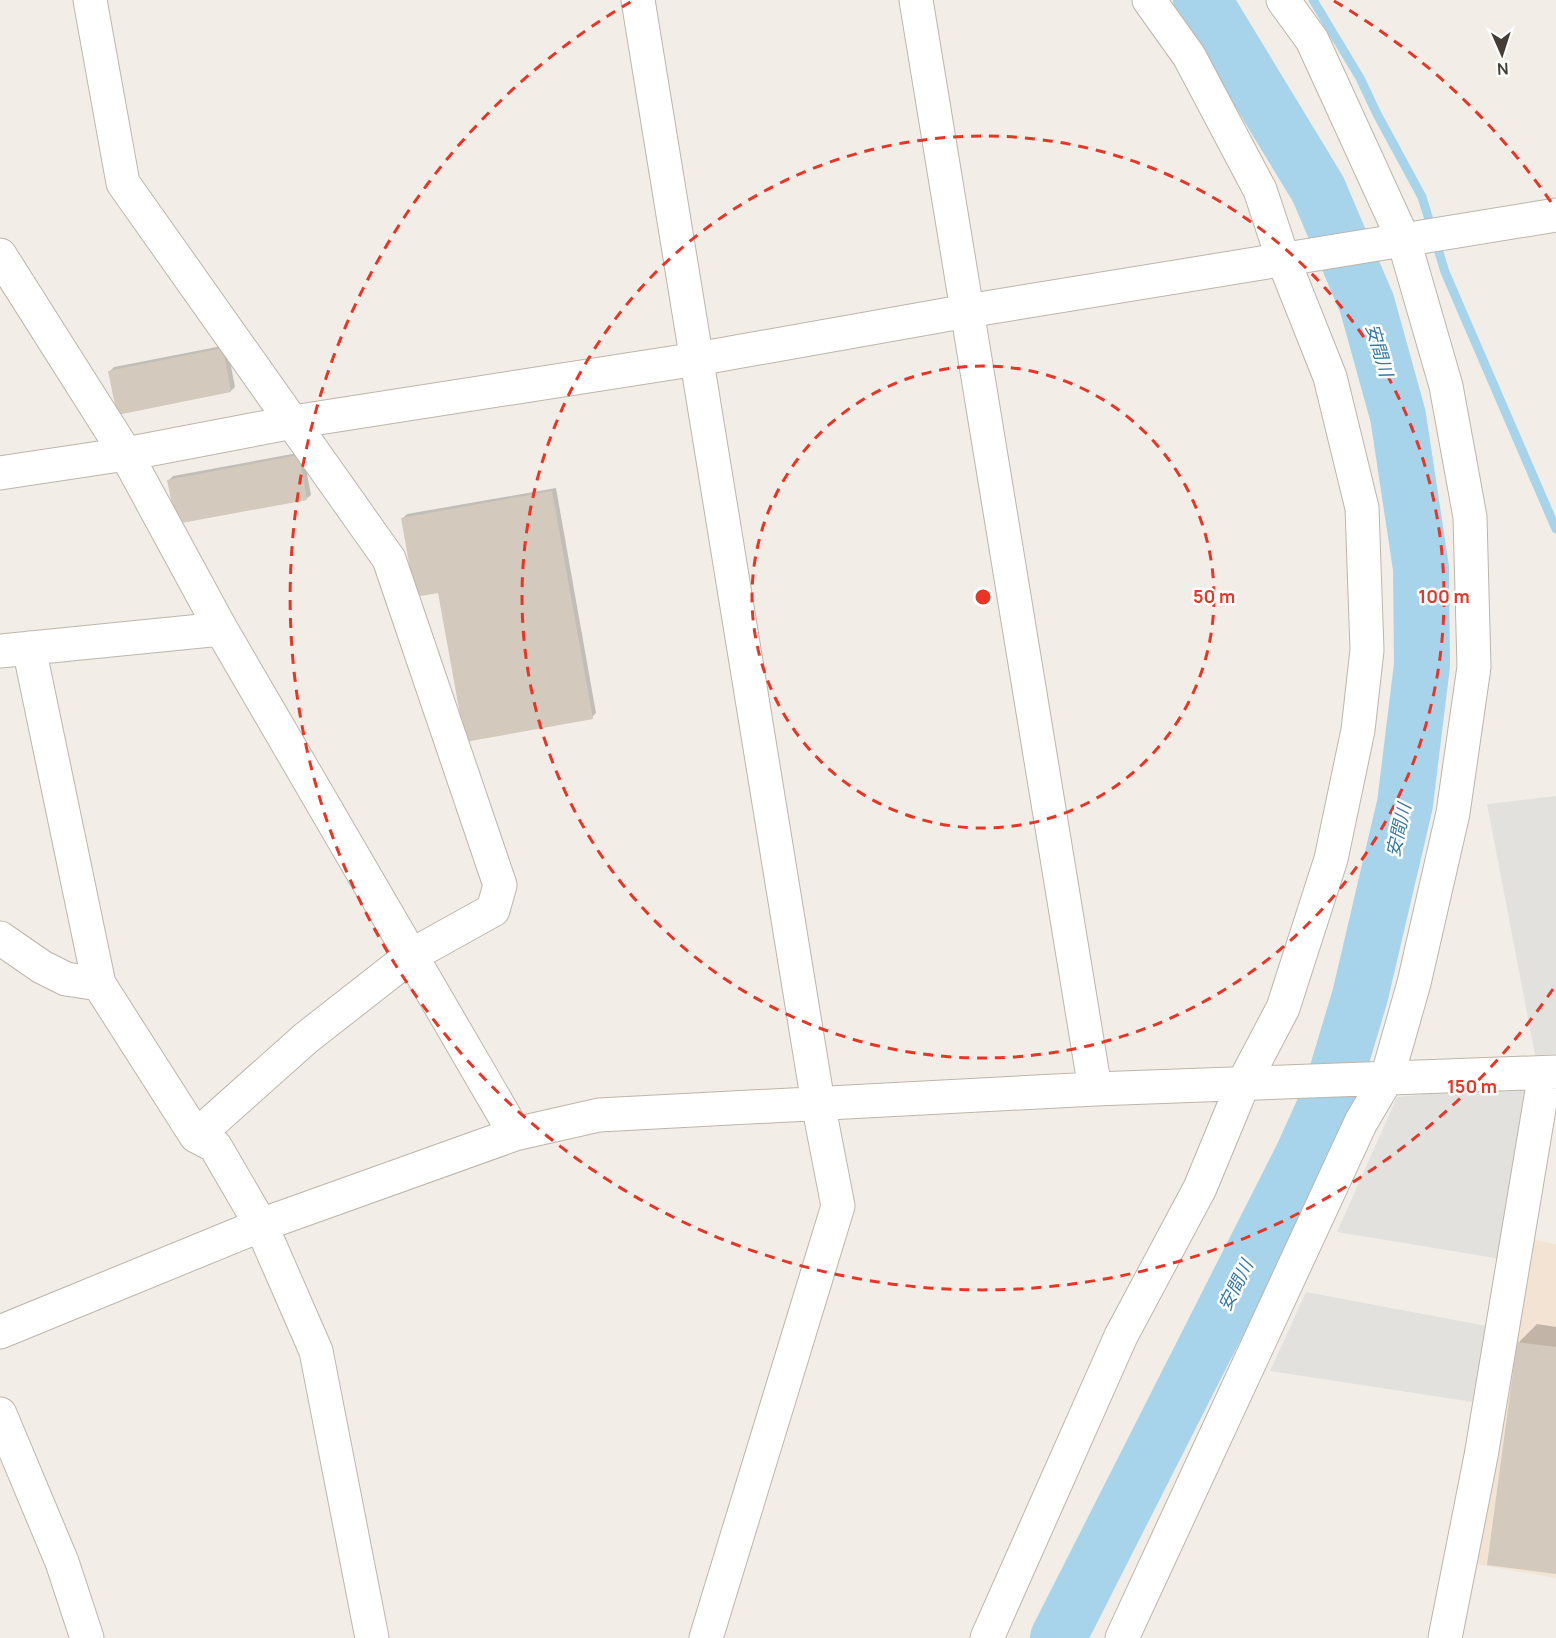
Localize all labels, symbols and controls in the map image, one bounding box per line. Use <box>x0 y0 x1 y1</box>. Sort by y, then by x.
north arrow <box>1472 24 1532 84</box>
text: N <box>1496 58 1509 80</box>
water label: 安間川 <box>1361 321 1400 381</box>
text: 50 m <box>1193 584 1235 608</box>
text: 100 m <box>1418 584 1470 608</box>
centre of rings <box>973 587 993 607</box>
water label: 安間川 <box>1380 799 1416 859</box>
text: 150 m <box>1447 1074 1497 1098</box>
water label: 安間川 <box>1212 1254 1259 1315</box>

